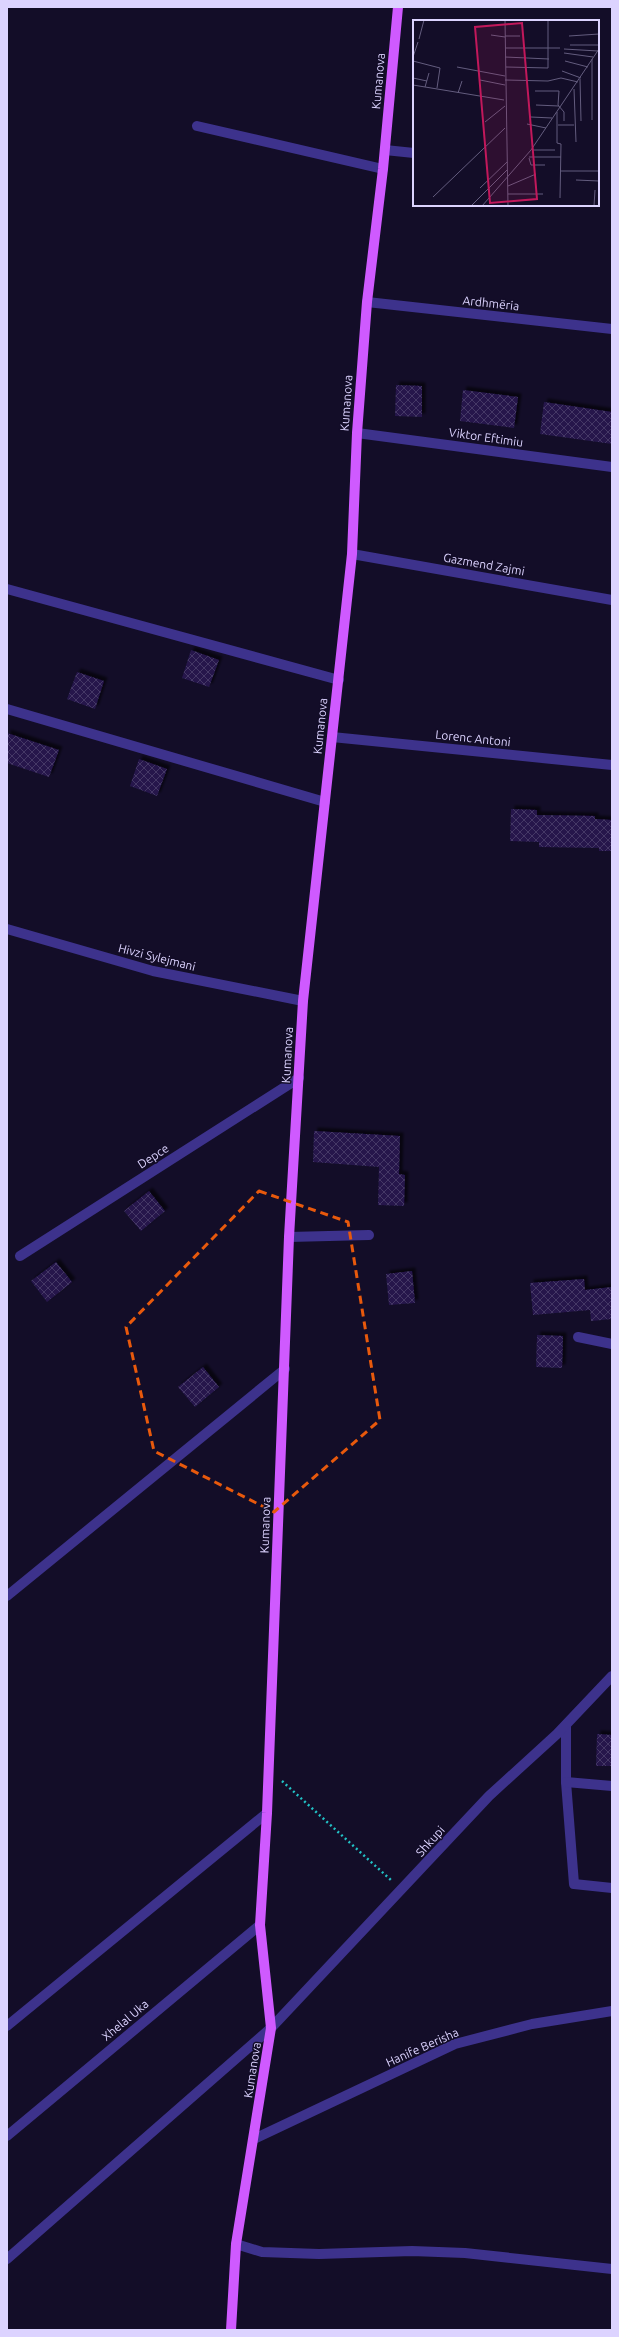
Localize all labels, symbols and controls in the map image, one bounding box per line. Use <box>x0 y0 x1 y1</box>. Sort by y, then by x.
inset map <box>413 20 599 206</box>
street label: Kumanova <box>369 52 387 110</box>
street label: Ardhmëria <box>462 294 520 312</box>
street label: Kumanova <box>338 374 354 432</box>
street label: Viktor Eftimiu <box>448 425 524 449</box>
street label: Gazmend Zajmi <box>442 550 526 578</box>
street label: Kumanova <box>311 697 329 755</box>
street label: Lorenc Antoni <box>435 728 511 748</box>
street label: Hivzi Sylejmani <box>117 941 197 973</box>
street label: Kumanova <box>279 1026 295 1084</box>
street label: Depce <box>135 1141 171 1171</box>
street label: Kumanova <box>258 1497 272 1553</box>
street label: Shkupi <box>413 1823 447 1859</box>
street label: Xhelal Uka <box>99 1997 151 2043</box>
street label: Hanife Berisha <box>384 2025 460 2069</box>
street label: Kumanova <box>241 2041 263 2099</box>

